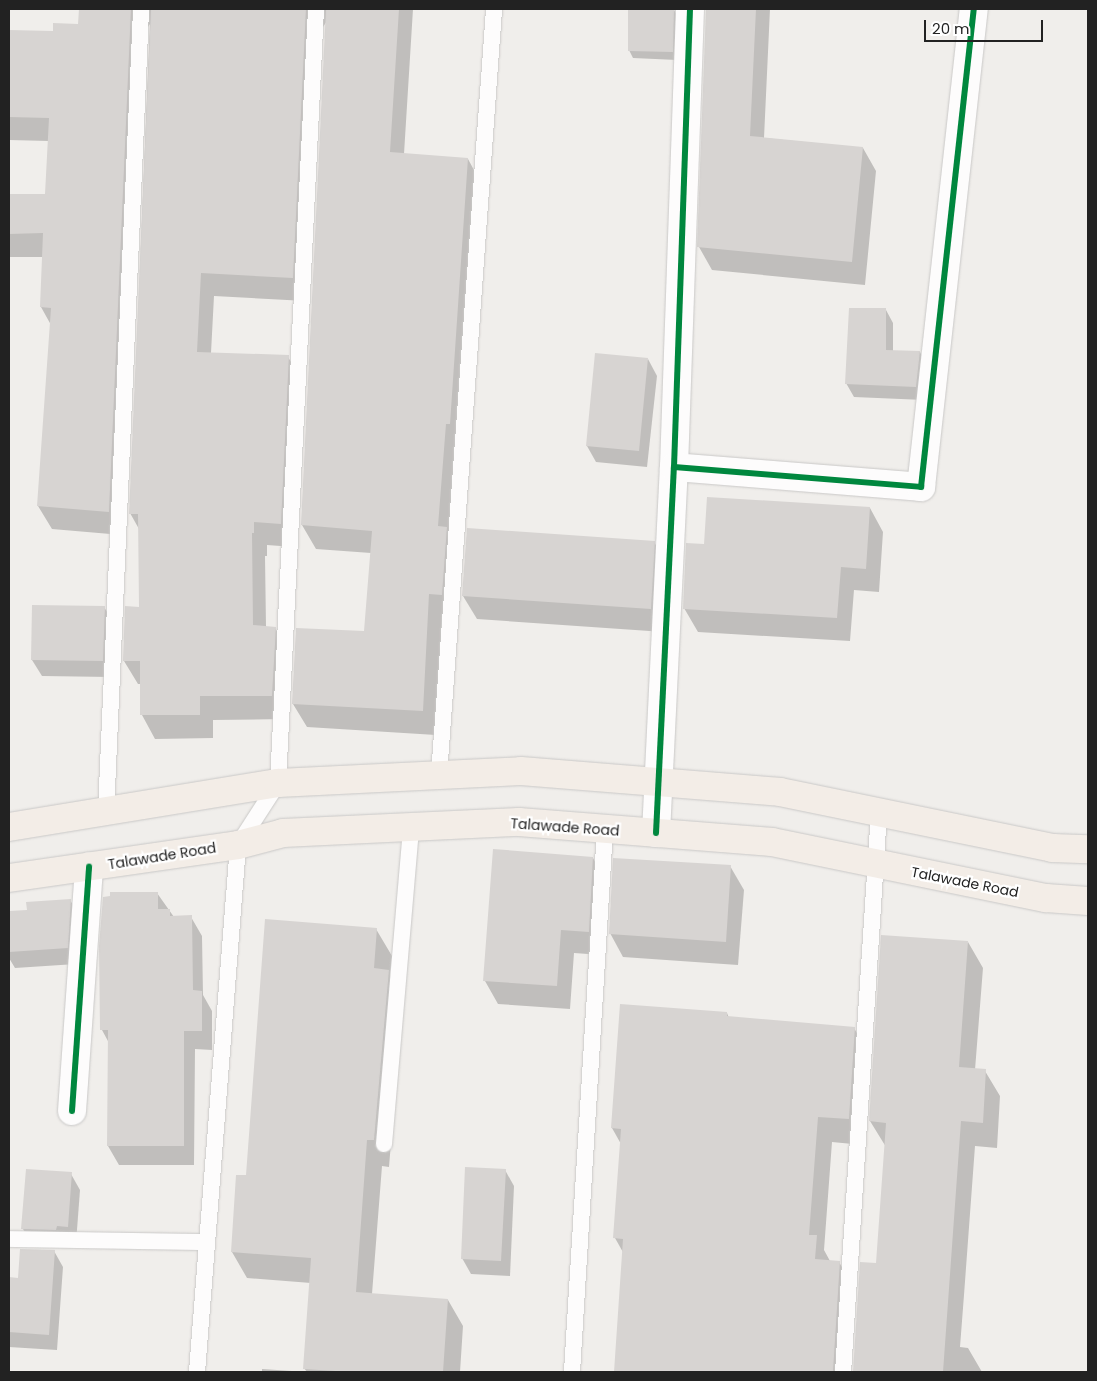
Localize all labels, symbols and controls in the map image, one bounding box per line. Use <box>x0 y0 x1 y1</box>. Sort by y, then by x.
scale bar <box>927 10 1046 42</box>
text: 20 m <box>932 18 970 39</box>
street label: Talawade Road <box>510 815 620 839</box>
street label: Talawade Road <box>107 839 217 873</box>
street label: Talawade Road <box>910 863 1020 901</box>

